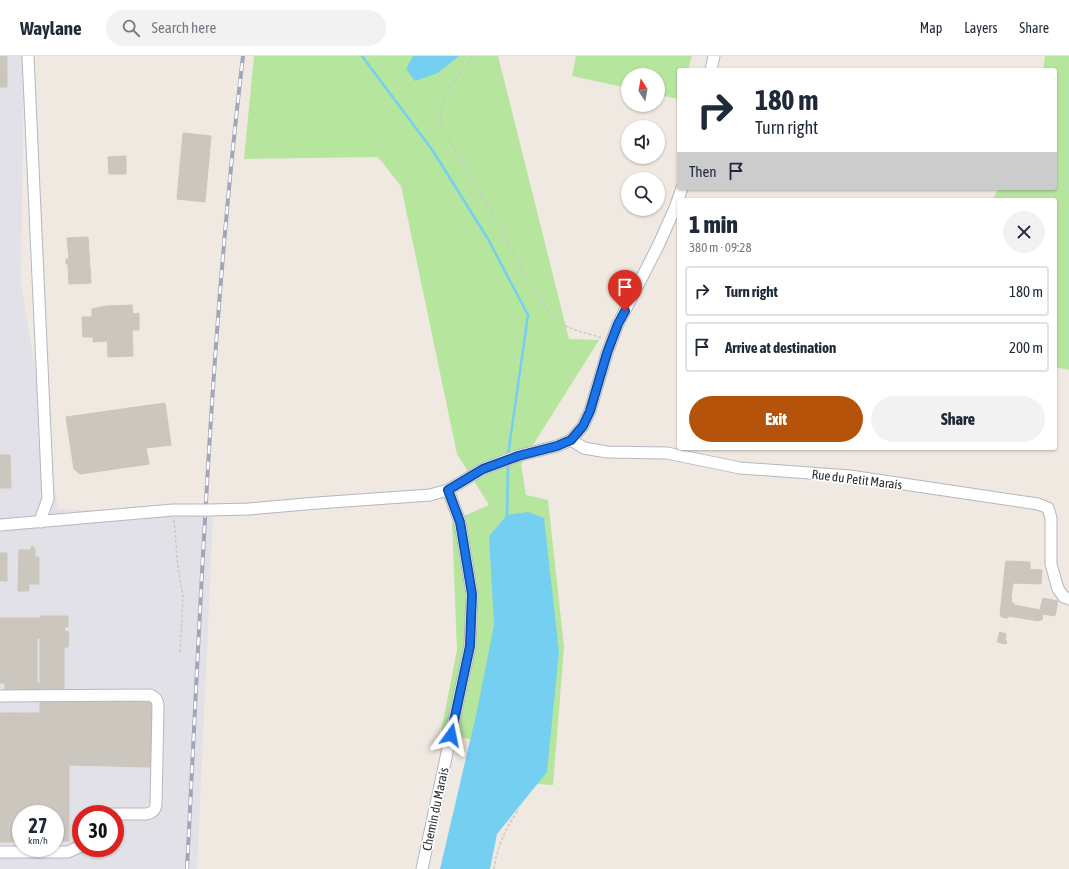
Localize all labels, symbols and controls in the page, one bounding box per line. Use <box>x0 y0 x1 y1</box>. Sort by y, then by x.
search box <box>106 10 386 46</box>
text: Waylane <box>20 17 82 39</box>
icon: search <box>120 17 142 39</box>
text: Search here <box>152 19 216 36</box>
text: Map <box>920 20 942 36</box>
text: Layers <box>964 20 997 36</box>
text: Share <box>1019 20 1049 36</box>
north arrow <box>621 68 665 112</box>
map controls <box>621 68 665 216</box>
icon: right <box>689 84 741 136</box>
text: 180 m <box>755 84 818 116</box>
text: Turn right <box>755 117 818 138</box>
button: sound <box>621 120 665 164</box>
icon: arrive <box>725 160 747 182</box>
text: Then <box>689 163 717 180</box>
button: search <box>621 172 665 216</box>
text: 1 min <box>689 211 738 238</box>
button: close <box>1003 211 1045 253</box>
text: 380 m · 09:28 <box>689 240 752 255</box>
pin <box>608 270 642 311</box>
icon: arrive <box>614 276 636 298</box>
icon: right <box>691 280 713 302</box>
text: Turn right <box>725 283 778 300</box>
text: 180 m <box>1009 283 1043 300</box>
icon: arrive <box>691 336 713 358</box>
text: Arrive at destination <box>725 339 836 356</box>
text: 200 m <box>1009 339 1043 356</box>
button: Exit <box>689 396 863 442</box>
button: Share <box>871 396 1045 442</box>
street label: Rue du Petit Marais <box>811 467 903 493</box>
position arrow <box>430 714 472 756</box>
street label: Chemin du Marais <box>419 766 452 852</box>
speed limit sign: 30 <box>72 805 124 857</box>
text: 27 <box>29 814 47 837</box>
text: km/h <box>28 835 48 846</box>

